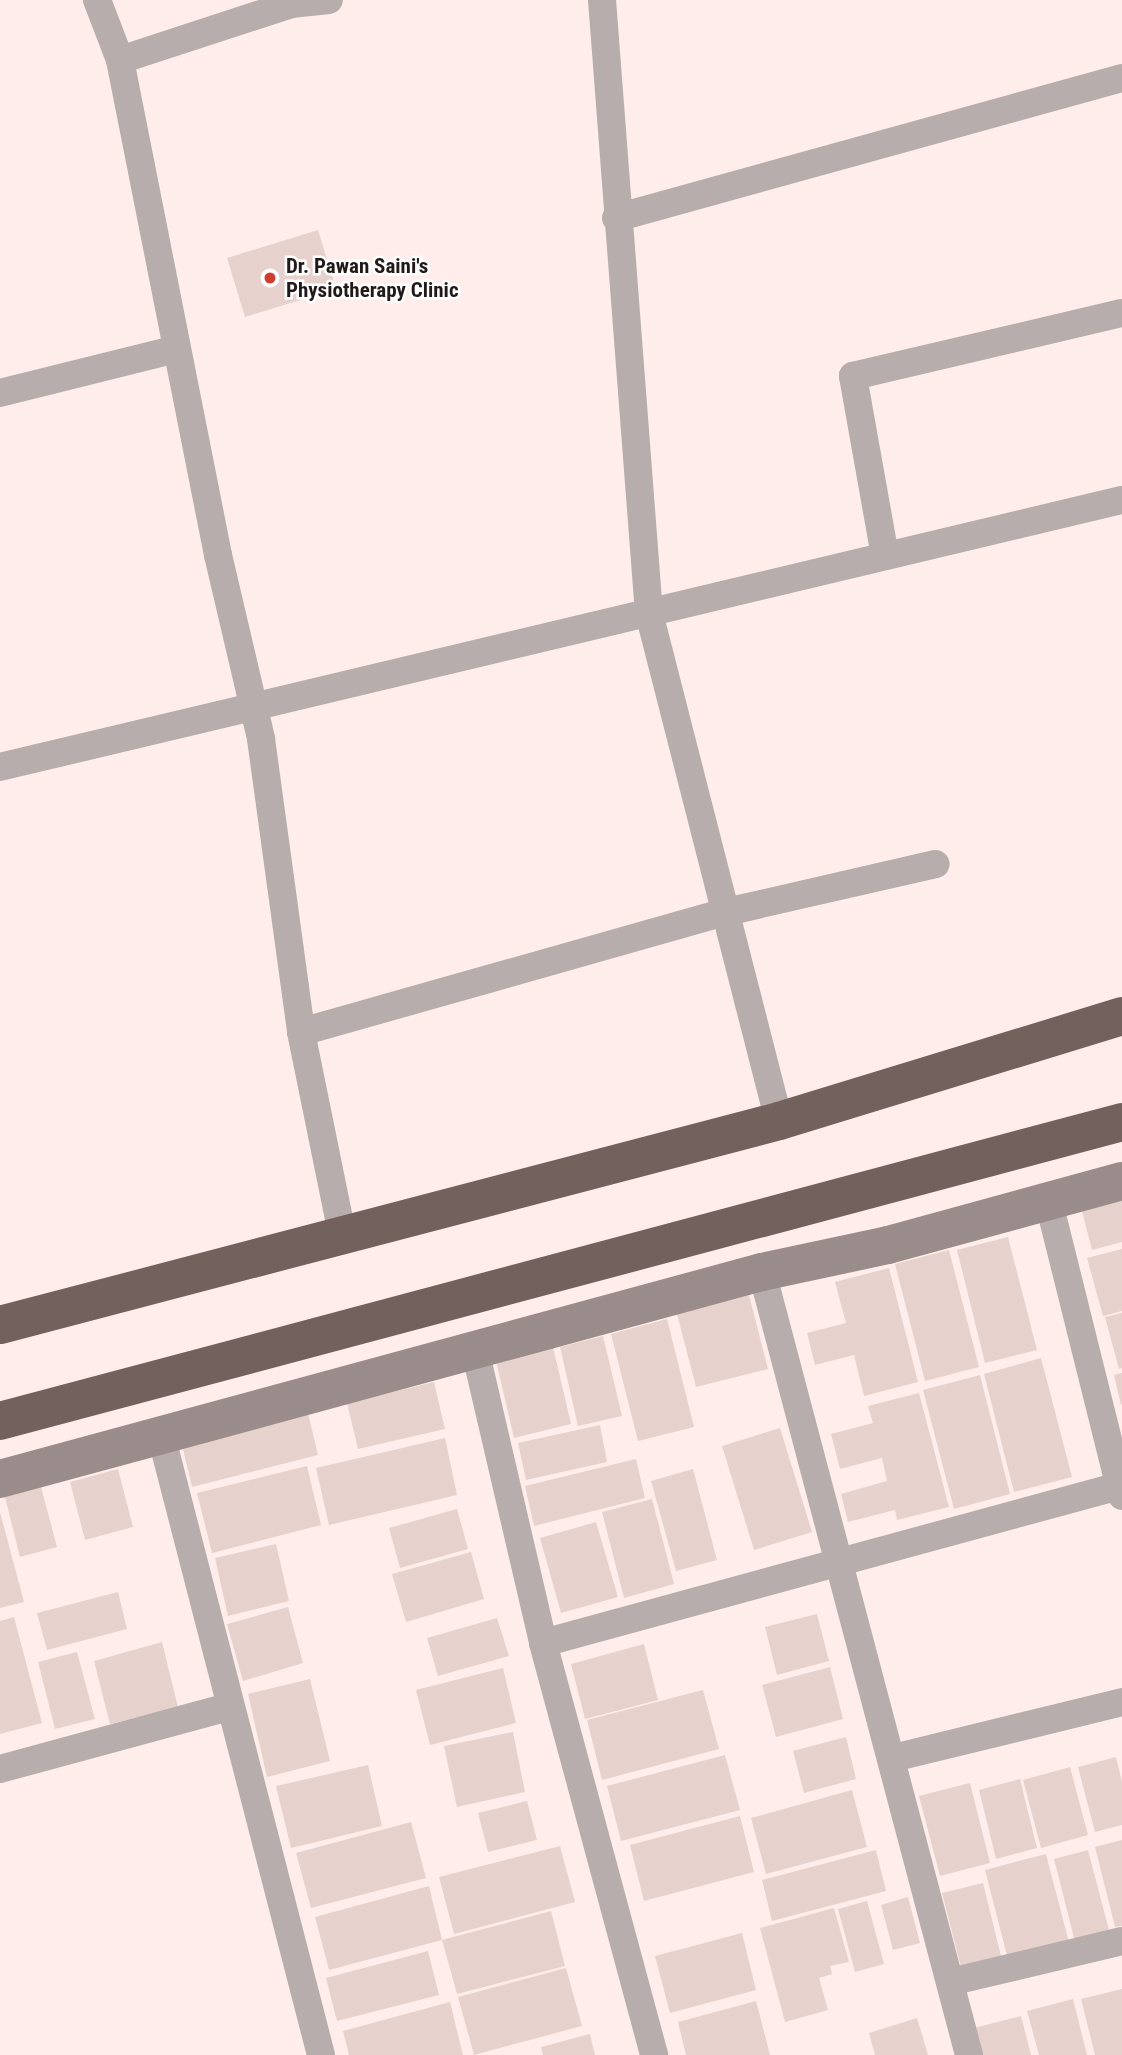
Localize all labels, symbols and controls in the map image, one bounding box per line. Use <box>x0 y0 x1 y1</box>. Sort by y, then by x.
place label: Dr. Pawan Saini's Physiotherapy Clinic <box>286 253 459 303</box>
marker: Dr. Pawan Saini's Physiotherapy Clinic <box>260 268 280 288</box>

